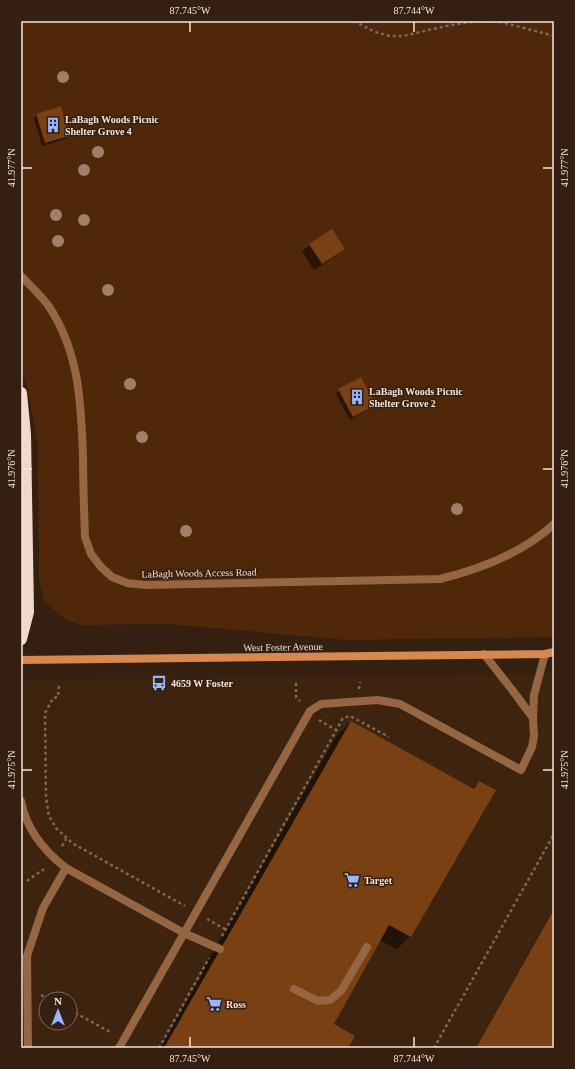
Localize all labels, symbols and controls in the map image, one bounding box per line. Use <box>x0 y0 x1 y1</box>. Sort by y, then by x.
text: 87.745°W <box>170 5 211 16</box>
text: 87.744°W <box>394 5 435 16</box>
place label: LaBagh Woods Picnic Shelter Grove 4 <box>65 114 159 137</box>
building icon: LaBagh Woods Picnic Shelter Grove 4 <box>44 116 62 134</box>
text: 41.977°N <box>6 149 17 187</box>
text: 41.977°N <box>559 149 570 187</box>
place label: LaBagh Woods Picnic Shelter Grove 2 <box>369 386 463 409</box>
building icon: LaBagh Woods Picnic Shelter Grove 2 <box>348 388 366 406</box>
text: 41.976°N <box>6 450 17 488</box>
text: 41.976°N <box>559 450 570 488</box>
street label: LaBagh Woods Access Road <box>141 566 257 580</box>
street label: West Foster Avenue <box>243 641 323 653</box>
bus stop icon: 4659 W Foster <box>150 674 168 692</box>
place label: 4659 W Foster <box>171 678 233 689</box>
text: 41.975°N <box>6 751 17 789</box>
text: 41.975°N <box>559 751 570 789</box>
supermarket icon: Target <box>343 871 361 889</box>
place label: Target <box>364 875 393 886</box>
north arrow <box>38 991 78 1031</box>
text: N <box>54 995 62 1007</box>
supermarket icon: Ross <box>205 995 223 1013</box>
place label: Ross <box>226 999 246 1010</box>
text: 87.745°W <box>170 1053 211 1064</box>
text: 87.744°W <box>394 1053 435 1064</box>

